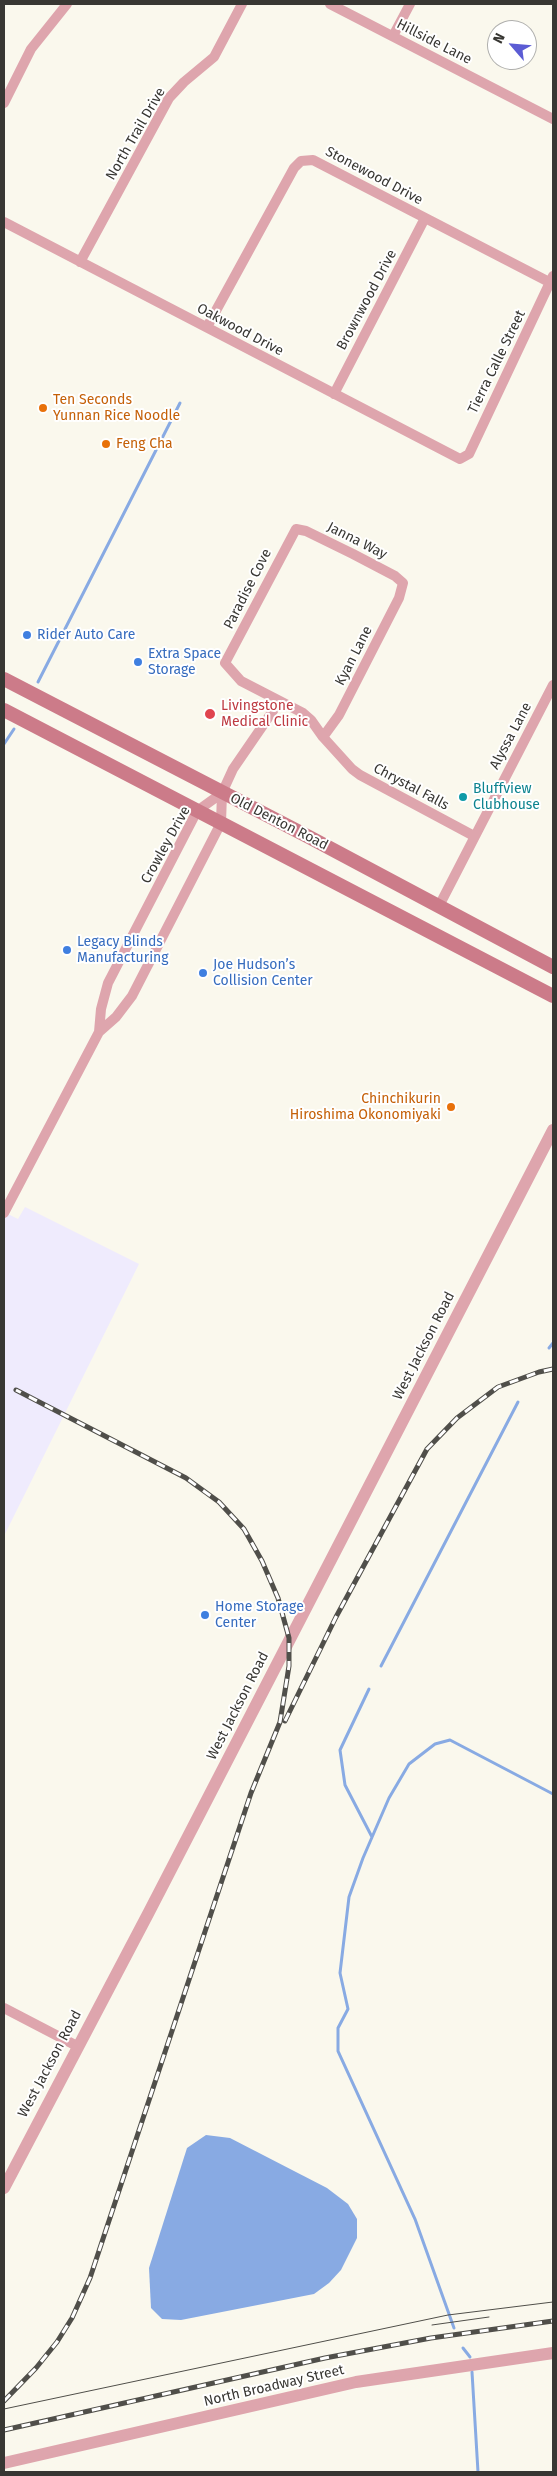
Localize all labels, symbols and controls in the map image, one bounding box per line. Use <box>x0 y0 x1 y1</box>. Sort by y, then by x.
street label: Hillside Lane <box>394 16 474 68</box>
north arrow <box>487 20 537 70</box>
text: N <box>489 30 509 46</box>
street label: North Trail Drive <box>103 85 169 183</box>
street label: Stonewood Drive <box>322 143 426 209</box>
street label: Brownwood Drive <box>333 247 401 353</box>
street label: Oakwood Drive <box>194 300 286 360</box>
street label: Tierra Calle Street <box>465 307 529 417</box>
place label: Ten Seconds Yunnan Rice Noodle <box>53 392 180 424</box>
marker: Ten Seconds Yunnan Rice Noodle <box>37 402 49 414</box>
place label: Feng Cha <box>116 436 173 452</box>
marker: Feng Cha <box>100 438 112 450</box>
street label: Janna Way <box>324 519 390 563</box>
street label: Paradise Cove <box>221 546 275 632</box>
street label: Kyan Lane <box>332 623 376 689</box>
place label: Rider Auto Care <box>37 627 135 643</box>
marker: Rider Auto Care <box>21 629 33 641</box>
place label: Extra Space Storage <box>148 646 221 679</box>
marker: Extra Space Storage <box>132 656 144 668</box>
place label: Livingstone Medical Clinic <box>221 698 308 730</box>
street label: Alyssa Lane <box>486 700 536 772</box>
marker: Livingstone Medical Clinic <box>203 707 217 721</box>
street label: Chrystal Falls <box>370 760 452 814</box>
place label: Bluffview Clubhouse <box>473 781 540 814</box>
street label: Old Denton Road <box>227 790 331 854</box>
marker: Bluffview Clubhouse <box>457 791 469 803</box>
street label: Crowley Drive <box>138 803 194 887</box>
place label: Legacy Blinds Manufacturing <box>77 934 169 966</box>
marker: Legacy Blinds Manufacturing <box>61 944 73 956</box>
place label: Joe Hudson’s Collision Center <box>213 957 313 990</box>
marker: Joe Hudson’s Collision Center <box>197 967 209 979</box>
place label: Chinchikurin Hiroshima Okonomiyaki <box>290 1091 441 1124</box>
marker: Chinchikurin Hiroshima Okonomiyaki <box>445 1101 457 1113</box>
street label: West Jackson Road <box>390 1289 458 1403</box>
place label: Home Storage Center <box>215 1599 304 1631</box>
marker: Home Storage Center <box>199 1609 211 1621</box>
street label: West Jackson Road <box>204 1649 272 1763</box>
street label: West Jackson Road <box>15 2008 85 2120</box>
street label: North Broadway Street <box>202 2362 346 2410</box>

